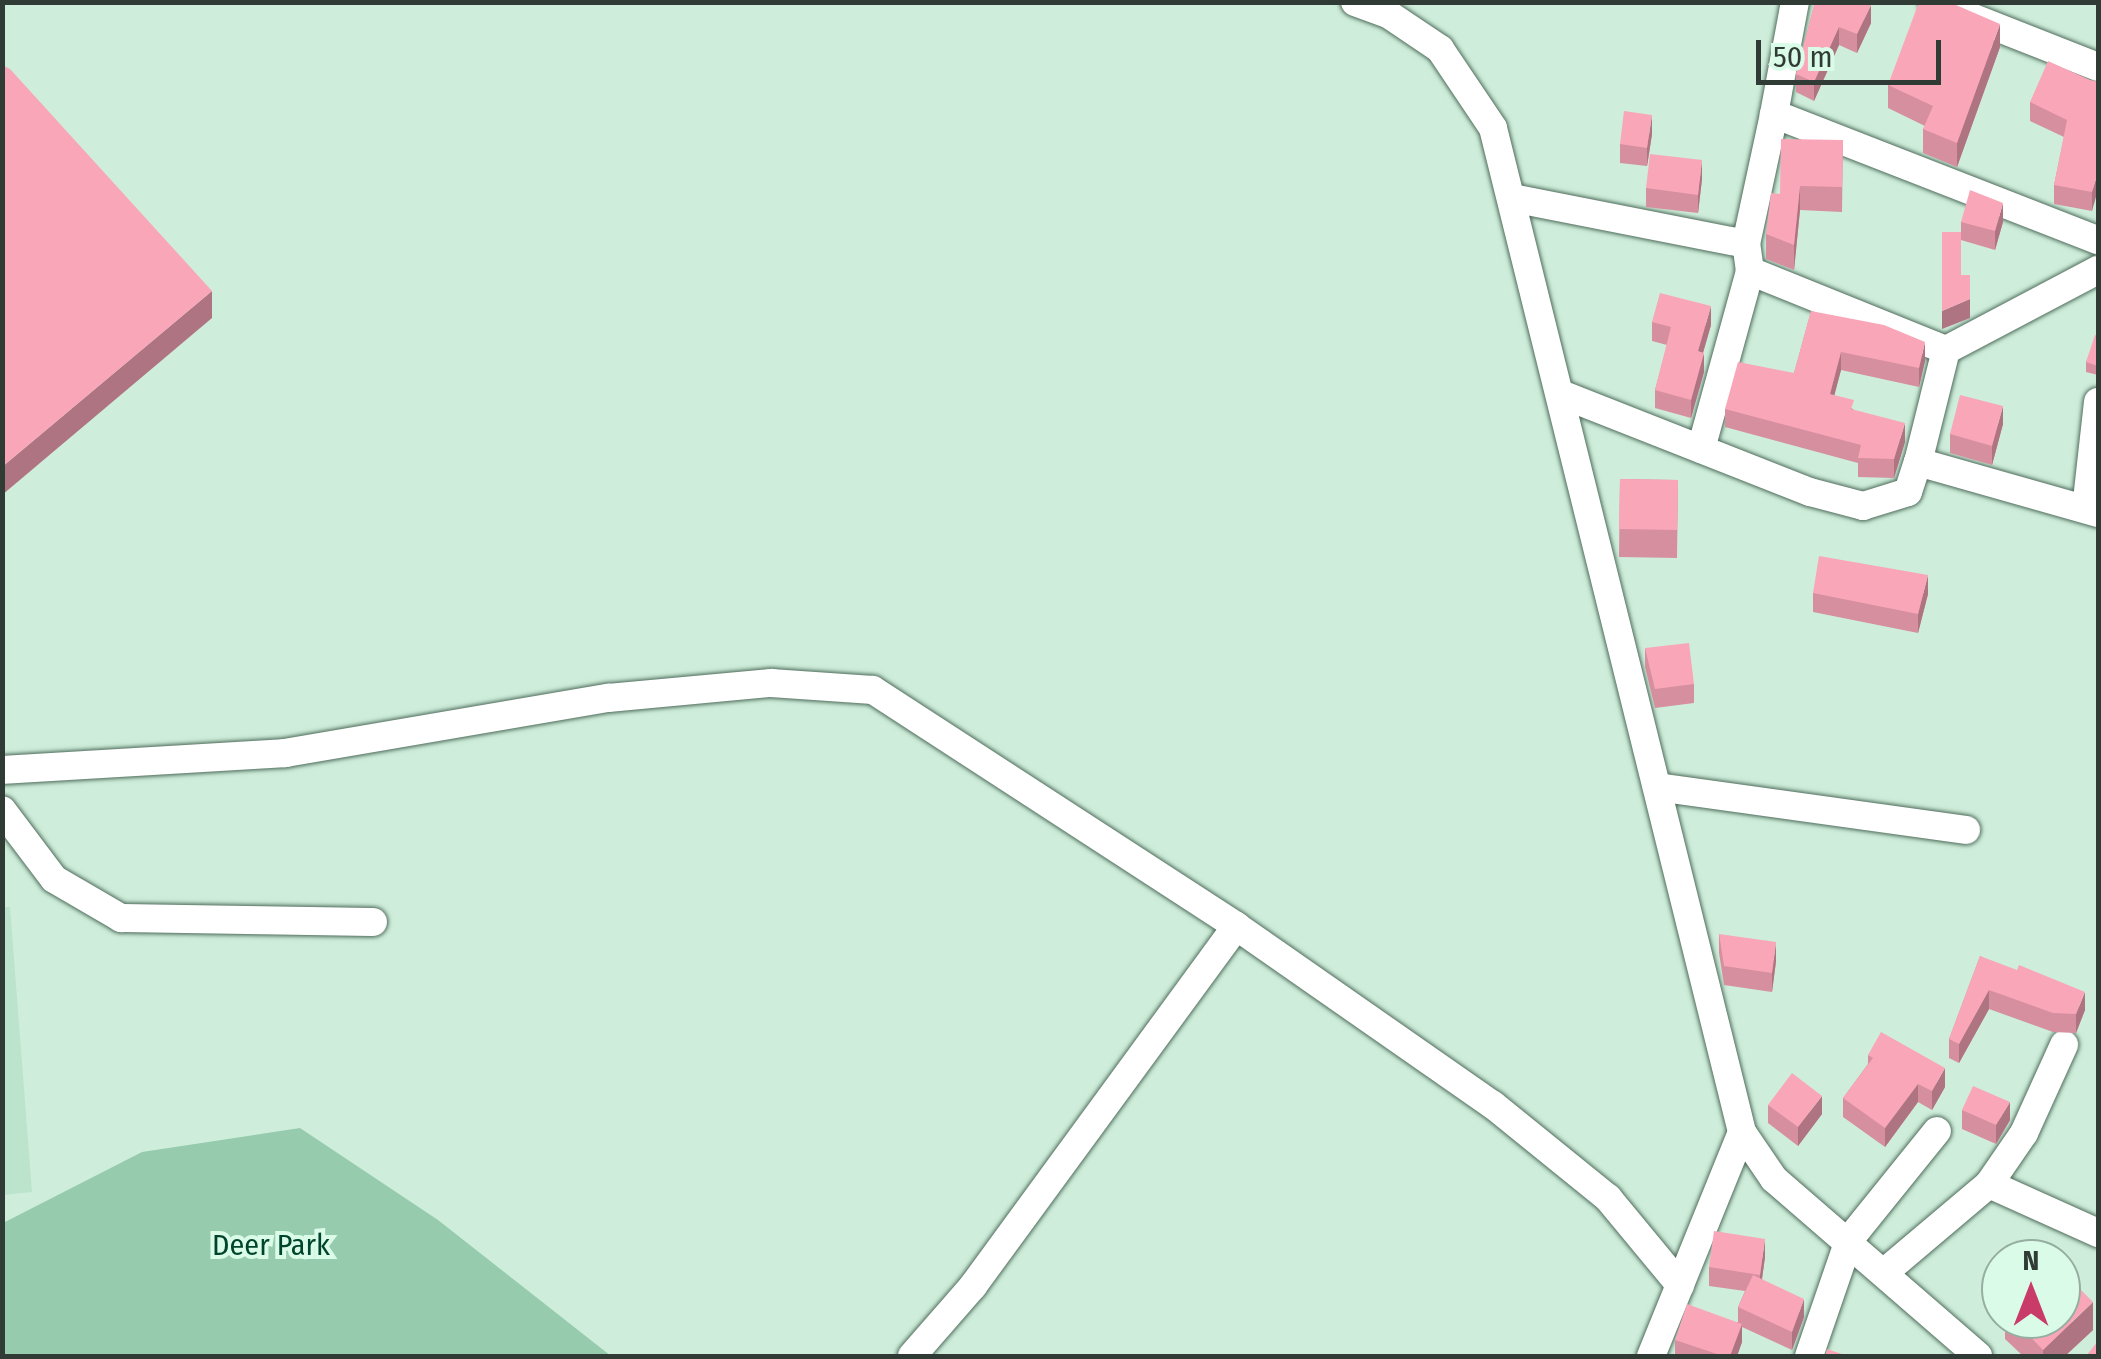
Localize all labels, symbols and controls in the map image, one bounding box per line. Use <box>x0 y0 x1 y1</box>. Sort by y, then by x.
scale bar <box>1761 20 1946 82</box>
text: 50 m <box>1773 39 1833 75</box>
park label: Deer Park <box>212 1227 330 1263</box>
north arrow <box>1981 1239 2081 1339</box>
text: N <box>2023 1244 2039 1277</box>

